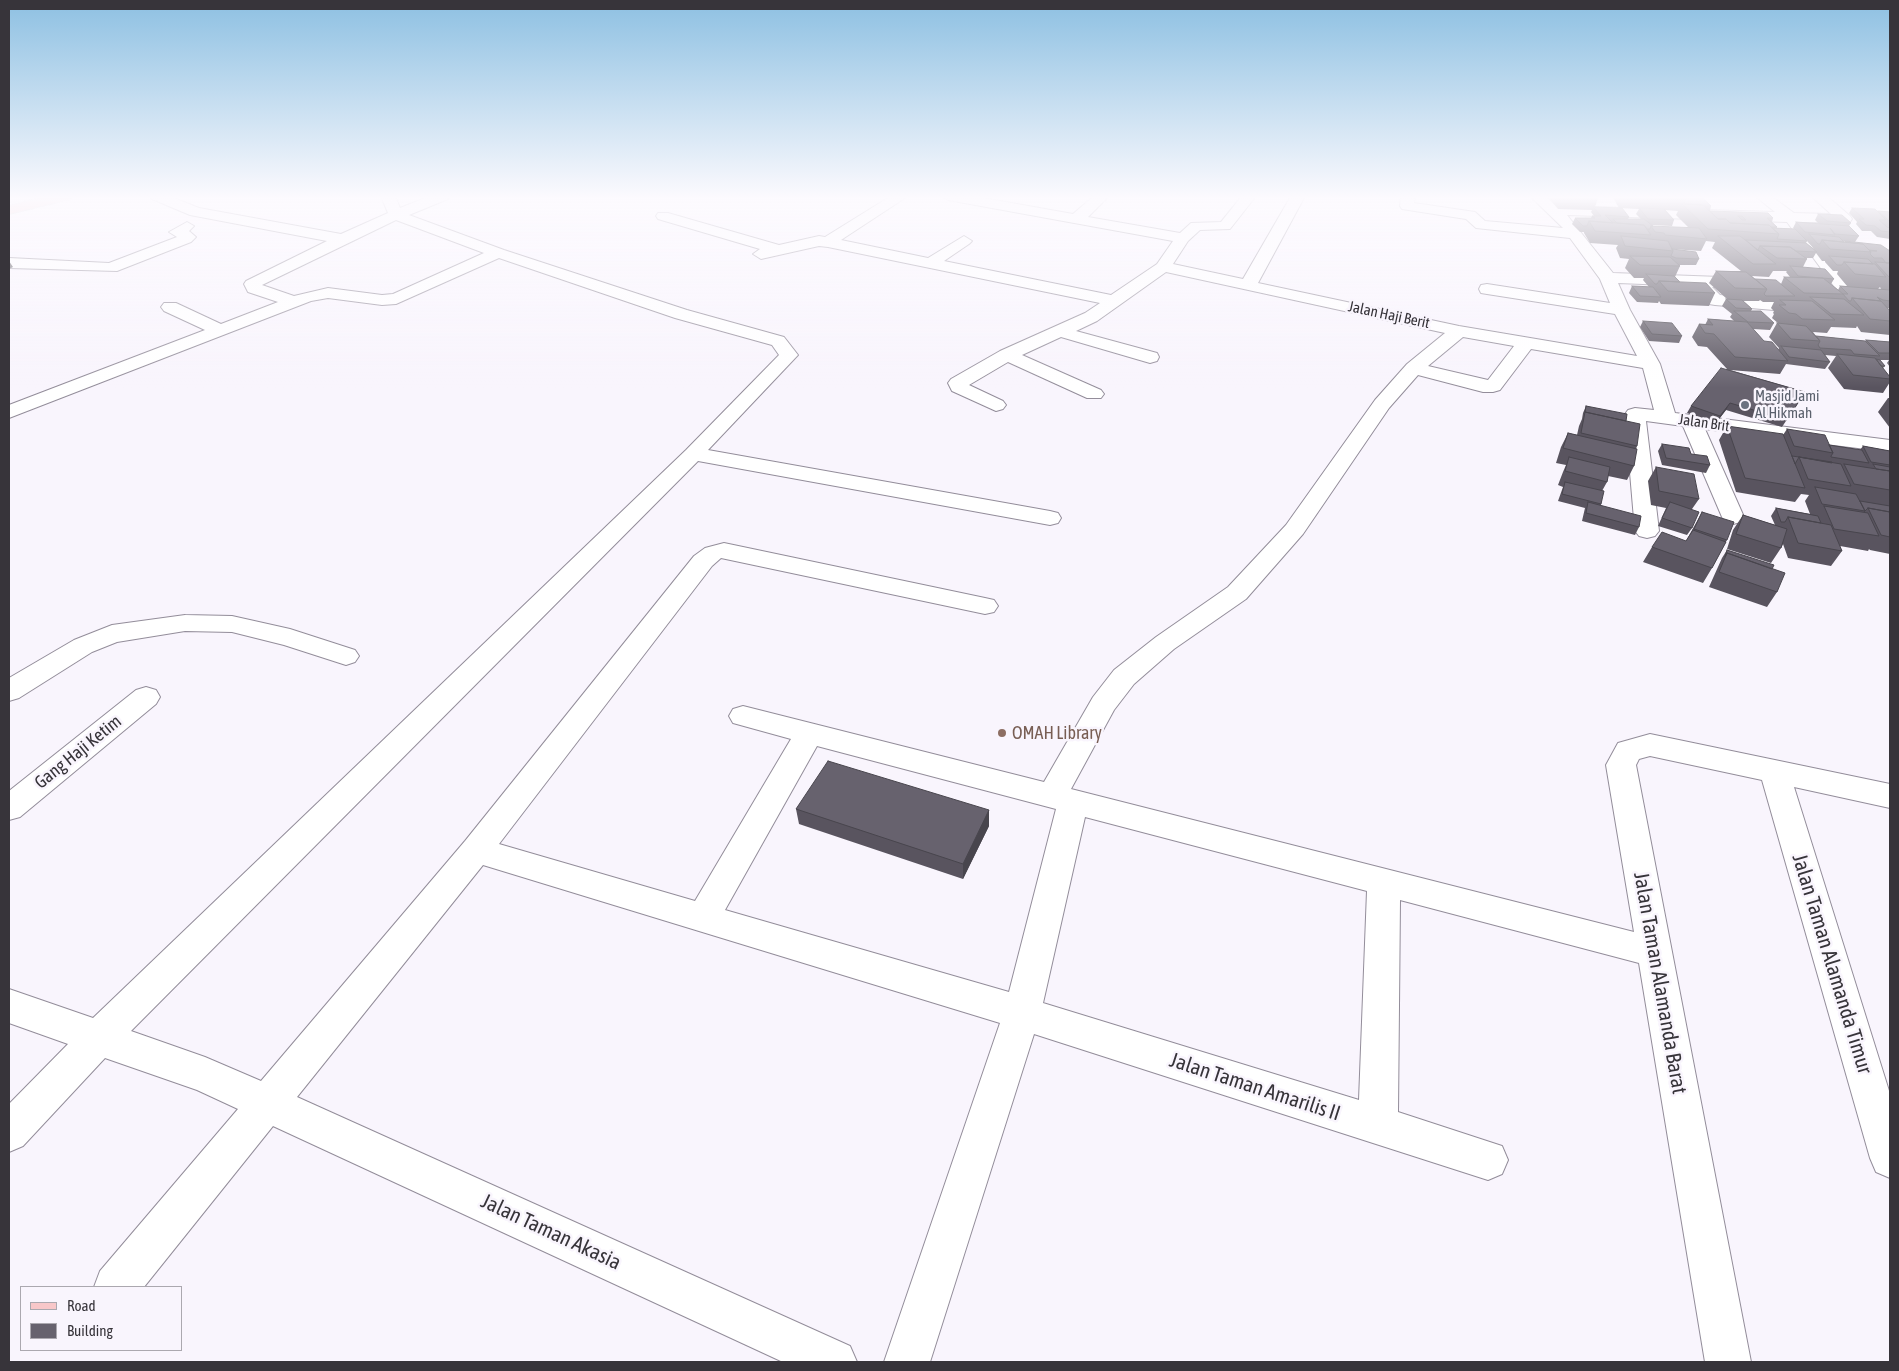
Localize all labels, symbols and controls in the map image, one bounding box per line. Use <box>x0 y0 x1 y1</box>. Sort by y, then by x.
street label: Jalan Haji Berit <box>1347 298 1431 332</box>
place label: Masjid Jami Al Hikmah <box>1755 387 1819 422</box>
marker: Masjid Jami Al Hikmah <box>1739 399 1751 411</box>
street label: Jalan Brit <box>1677 411 1731 435</box>
street label: Gang Haji Ketim <box>30 710 126 794</box>
place label: OMAH Library <box>1012 722 1102 744</box>
marker: OMAH Library <box>996 727 1008 739</box>
street label: Jalan Taman Alamanda Timur <box>1787 851 1877 1077</box>
street label: Jalan Taman Alamanda Barat <box>1628 870 1692 1096</box>
street label: Jalan Taman Amarilis II <box>1166 1048 1344 1126</box>
street label: Jalan Taman Akasia <box>477 1189 625 1275</box>
legend <box>20 1286 182 1351</box>
text: Road <box>67 1297 96 1314</box>
text: Building <box>67 1322 113 1339</box>

